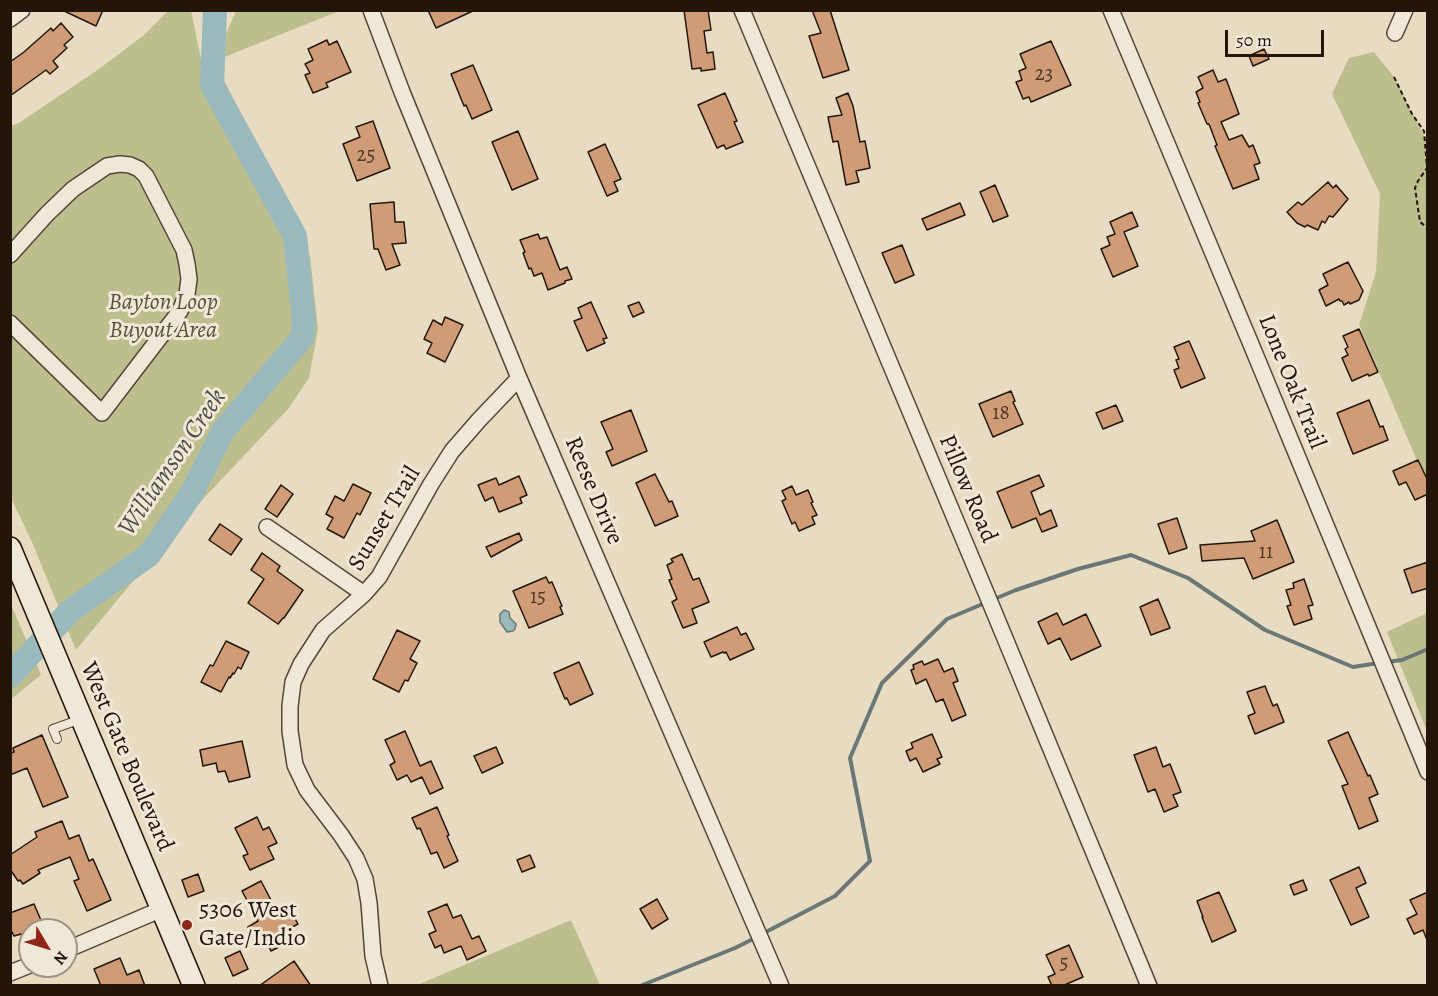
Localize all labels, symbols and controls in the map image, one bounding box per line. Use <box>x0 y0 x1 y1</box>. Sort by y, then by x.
scale bar <box>1228 18 1327 56</box>
text: 50 m <box>1236 28 1272 52</box>
house number: 23 <box>1035 62 1053 88</box>
house number: 25 <box>356 143 376 169</box>
park label: Bayton Loop Buyout Area <box>108 289 218 345</box>
street label: Lone Oak Trail <box>1251 311 1331 453</box>
water label: Williamson Creek <box>112 383 234 543</box>
house number: 18 <box>992 401 1010 427</box>
street label: Pillow Road <box>931 431 1003 547</box>
street label: Reese Drive <box>557 433 629 549</box>
street label: Sunset Trail <box>343 461 427 577</box>
house number: 11 <box>1259 540 1273 566</box>
house number: 15 <box>530 585 546 611</box>
street label: West Gate Boulevard <box>73 658 179 856</box>
place label: 5306 West Gate/Indio <box>199 897 306 953</box>
north arrow <box>18 918 78 978</box>
marker: 5306 West Gate/Indio <box>180 918 194 932</box>
text: N <box>48 946 73 969</box>
house number: 5 <box>1059 951 1069 977</box>

